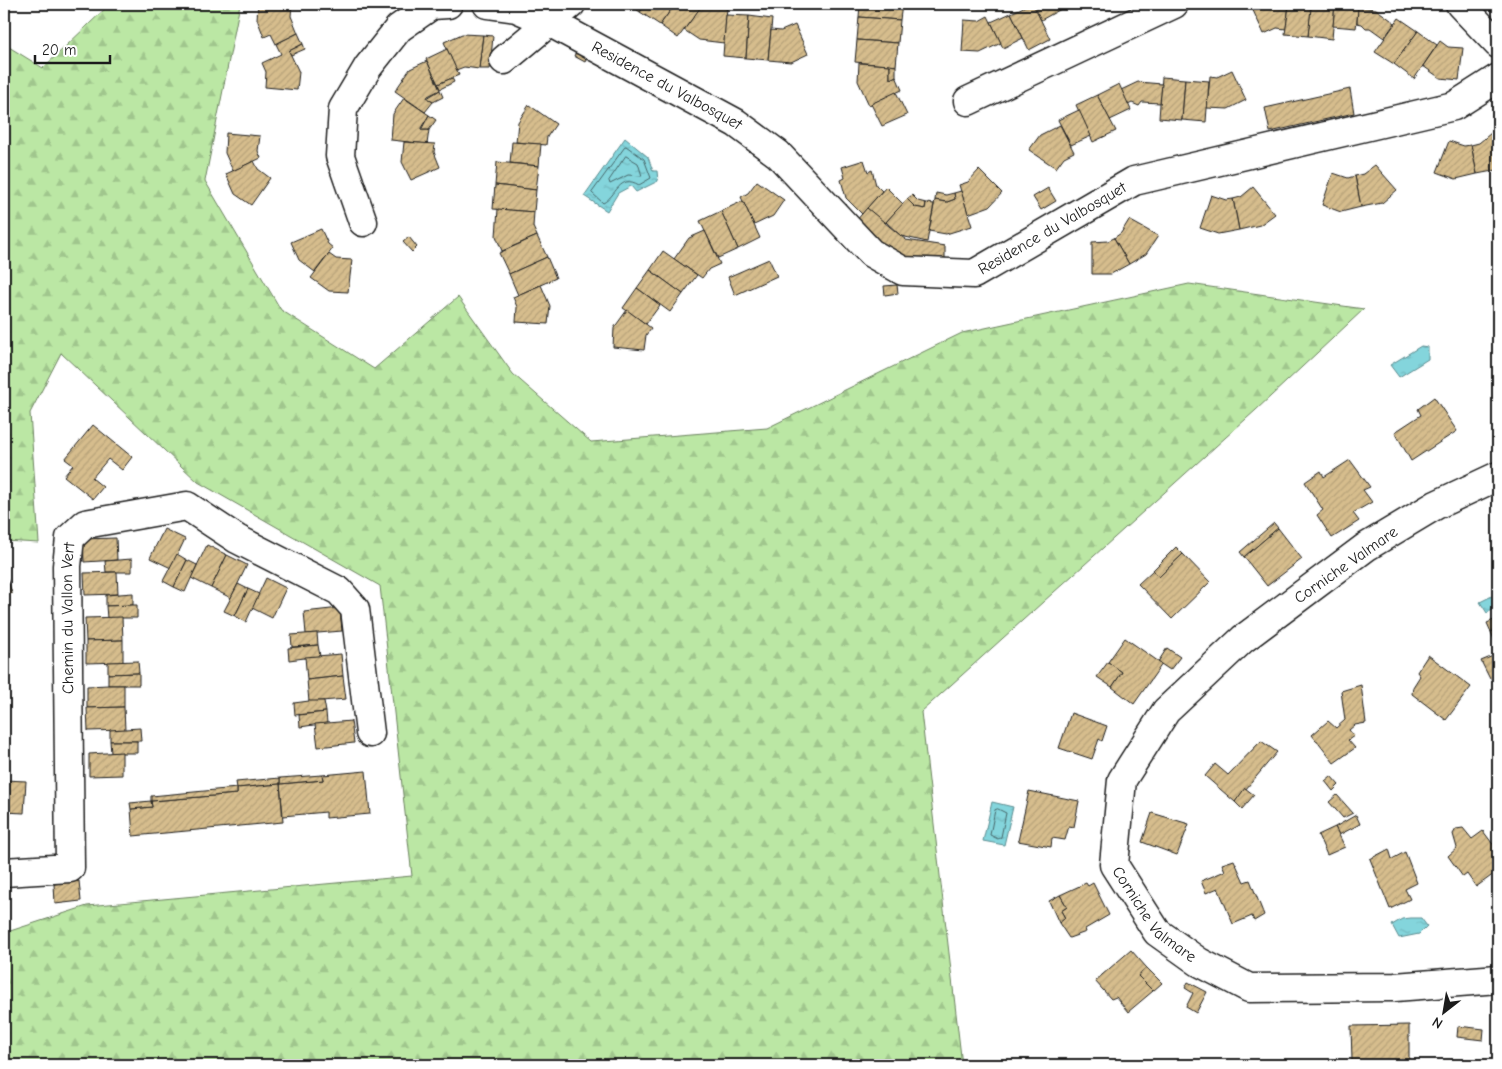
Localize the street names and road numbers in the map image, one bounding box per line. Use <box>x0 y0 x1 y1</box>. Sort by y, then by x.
street label: Residence du Valbosquet <box>589 38 746 134</box>
street label: Residence du Valbosquet <box>975 178 1130 279</box>
street label: Corniche Valmare <box>1291 523 1401 607</box>
street label: Chemin du Vallon Vert <box>58 541 79 694</box>
street label: Corniche Valmare <box>1108 863 1200 966</box>

